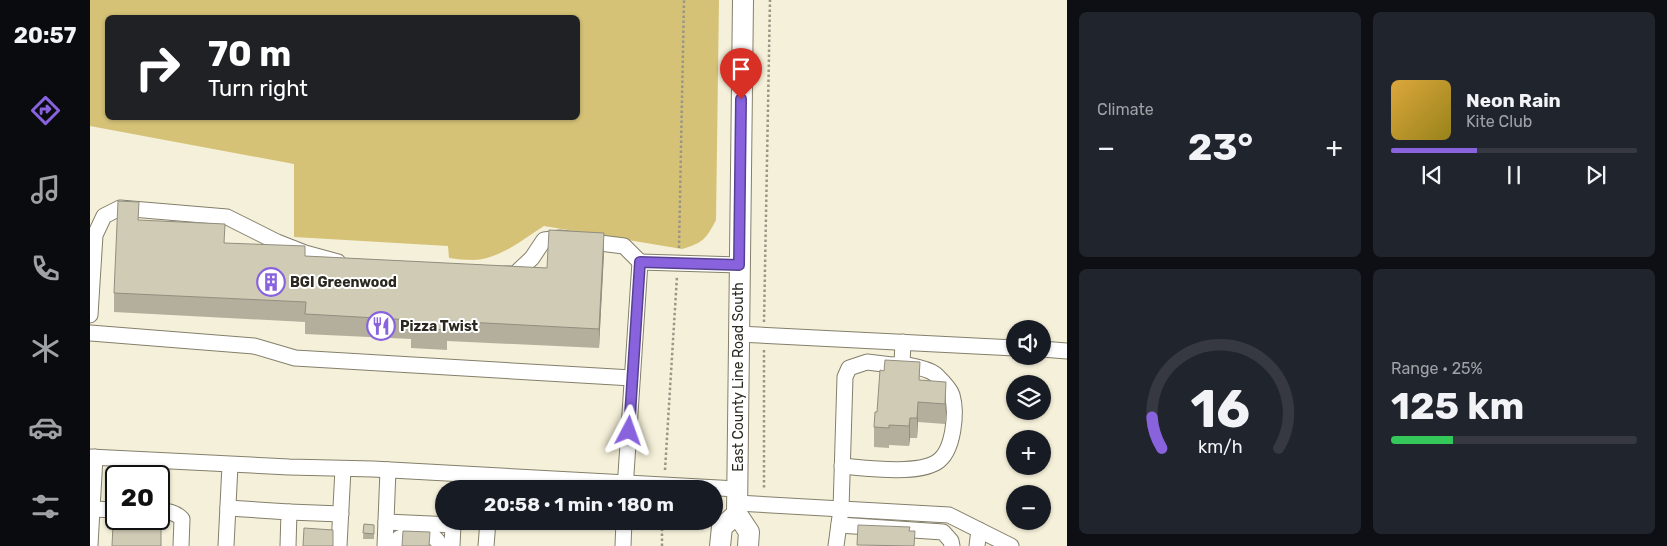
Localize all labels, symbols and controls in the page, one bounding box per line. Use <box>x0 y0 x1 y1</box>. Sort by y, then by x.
text: 20:57 <box>14 22 76 49</box>
text: 70 m <box>208 33 291 75</box>
icon: right <box>125 35 190 100</box>
pin <box>720 48 762 99</box>
icon: arrive <box>727 55 755 83</box>
text: Turn right <box>208 75 308 102</box>
text: Neon Rain <box>1466 89 1561 112</box>
icon: directions <box>28 93 63 128</box>
text: Climate <box>1097 100 1154 119</box>
text: Kite Club <box>1466 112 1532 131</box>
text: 23° <box>1188 124 1253 170</box>
text: − <box>1097 131 1115 164</box>
text: + <box>1326 131 1343 164</box>
icon: previous <box>1418 161 1446 189</box>
icon: pause <box>1500 161 1528 189</box>
icon: next <box>1582 161 1610 189</box>
icon: music <box>28 172 63 207</box>
icon: phone <box>28 251 63 286</box>
building icon: BGI Greenwood <box>256 267 286 297</box>
place label: BGI Greenwood <box>290 274 397 291</box>
street label: East County Line Road South <box>730 282 747 472</box>
restaurant icon: Pizza Twist <box>366 311 396 341</box>
place label: Pizza Twist <box>400 318 479 335</box>
map controls <box>1006 320 1051 530</box>
button: sound <box>1006 320 1051 365</box>
icon: climate <box>28 331 63 366</box>
text: Range · 25% <box>1391 359 1483 378</box>
button: layers <box>1006 375 1051 420</box>
text: 16 <box>1190 378 1250 440</box>
text: 125 km <box>1391 383 1524 429</box>
position arrow <box>602 404 654 456</box>
icon: car <box>28 410 63 445</box>
button: + <box>1006 430 1051 475</box>
text: km/h <box>1198 436 1242 457</box>
speed limit sign: 20 <box>105 465 170 530</box>
button: − <box>1006 485 1051 530</box>
icon: filters <box>28 489 63 524</box>
text: 20:58 · 1 min · 180 m <box>484 493 674 516</box>

